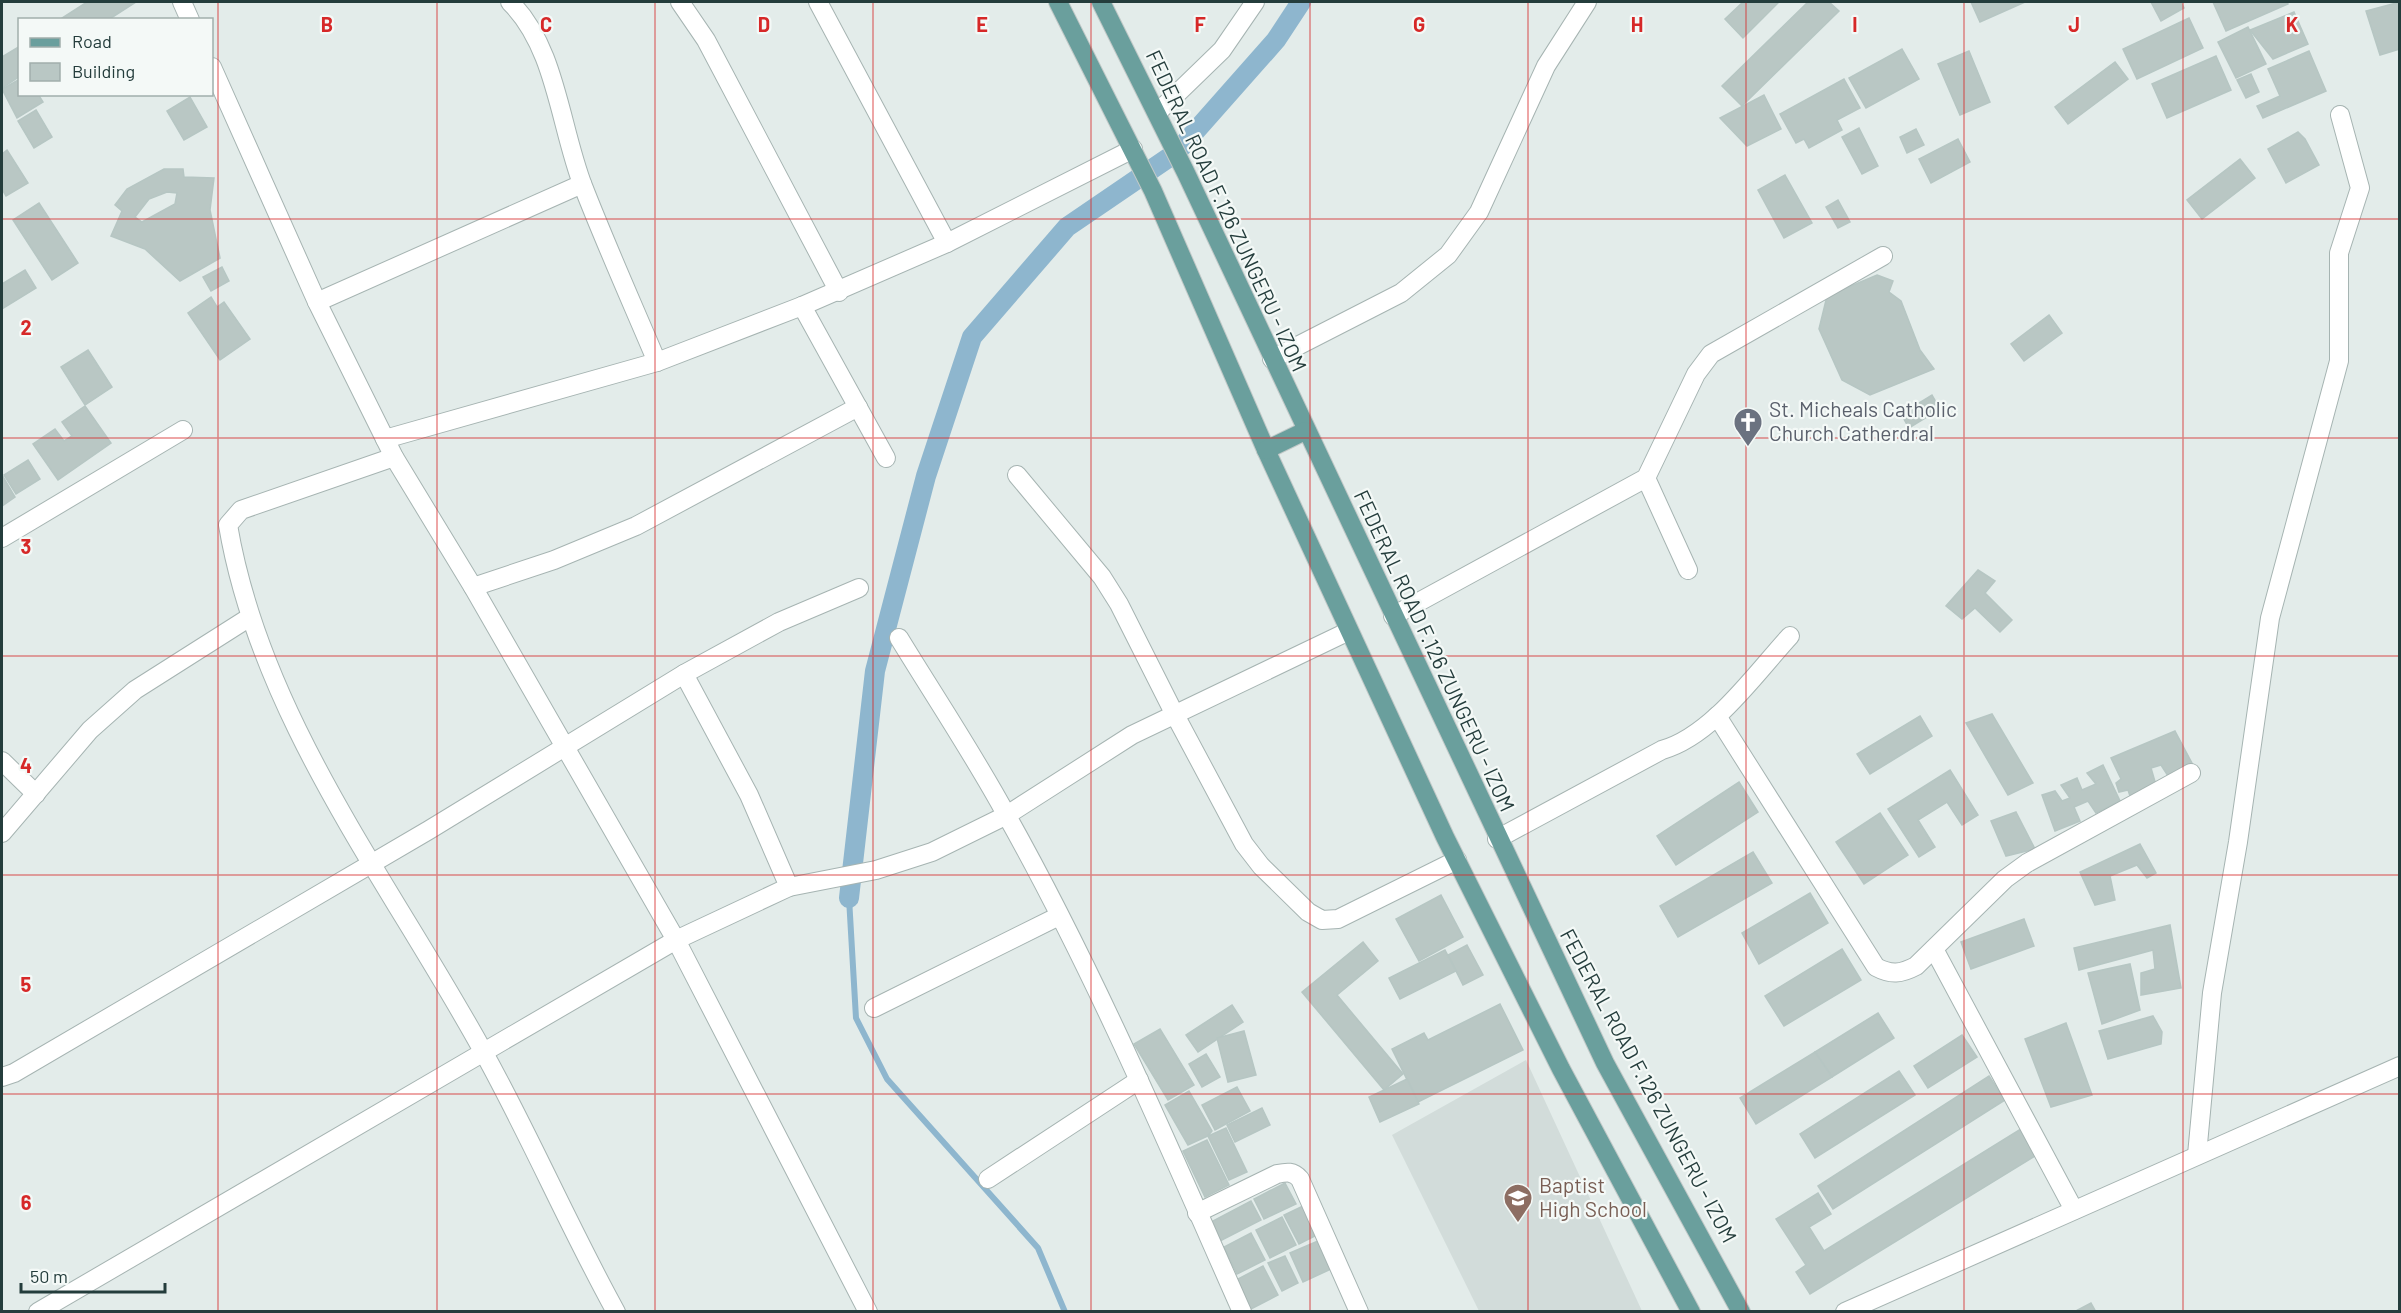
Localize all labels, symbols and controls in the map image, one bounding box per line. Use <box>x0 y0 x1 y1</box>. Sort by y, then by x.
text: B <box>321 12 333 36</box>
text: C <box>540 12 552 36</box>
text: D <box>758 12 770 36</box>
text: E <box>976 12 988 36</box>
text: F <box>1194 12 1206 36</box>
text: G <box>1413 12 1425 36</box>
text: H <box>1631 12 1643 36</box>
text: I <box>1852 12 1858 36</box>
text: J <box>2068 12 2080 36</box>
text: K <box>2286 12 2299 36</box>
legend <box>18 18 213 96</box>
text: Road <box>72 30 112 52</box>
street label: FEDERAL ROAD F.126 ZUNGERU - IZOM <box>1142 46 1313 375</box>
text: Building <box>72 60 135 82</box>
text: 2 <box>20 315 32 339</box>
place label: St. Micheals Catholic Church Catherdral <box>1769 396 1957 445</box>
church icon: St. Micheals Catholic Church Catherdral <box>1732 406 1764 448</box>
street label: FEDERAL ROAD F.126 ZUNGERU - IZOM <box>1350 486 1521 815</box>
text: 3 <box>21 534 31 558</box>
text: 4 <box>20 753 32 777</box>
street label: FEDERAL ROAD F.126 ZUNGERU - IZOM <box>1556 924 1743 1246</box>
text: 5 <box>21 972 32 996</box>
place label: Baptist High School <box>1539 1172 1647 1221</box>
school or university icon: Baptist High School <box>1502 1182 1534 1224</box>
text: 6 <box>21 1190 32 1214</box>
scale bar <box>21 1256 165 1294</box>
text: 50 m <box>30 1265 68 1287</box>

